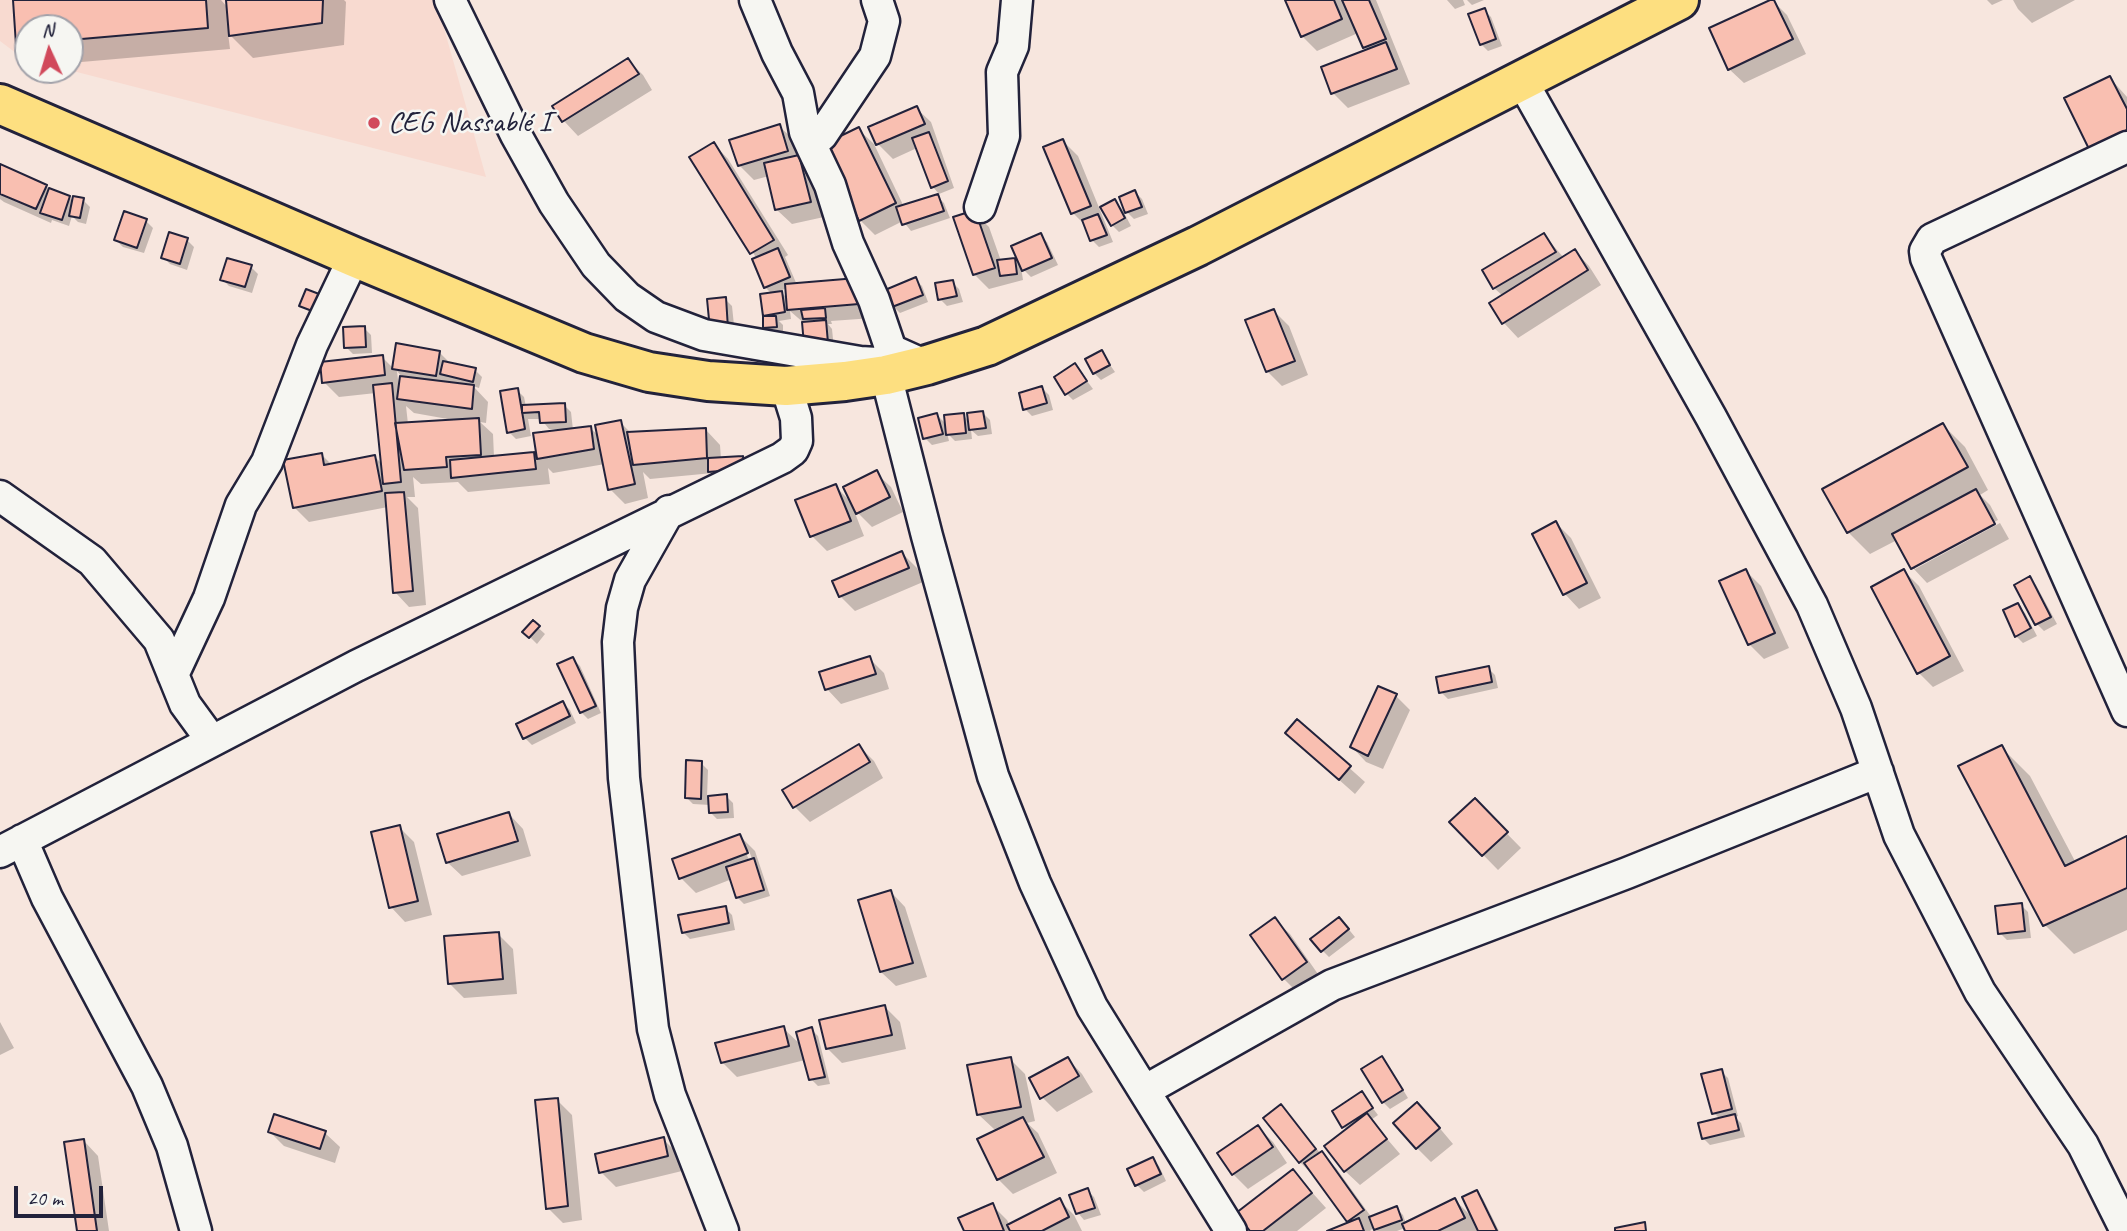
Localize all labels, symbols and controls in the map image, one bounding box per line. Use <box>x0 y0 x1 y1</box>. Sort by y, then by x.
north arrow <box>14 14 84 84</box>
text: N <box>41 18 54 42</box>
place label: CEG Nassablé I <box>388 105 551 141</box>
marker: CEG Nassablé I <box>366 115 382 131</box>
scale bar <box>18 1172 107 1216</box>
text: 20 m <box>27 1185 63 1211</box>

